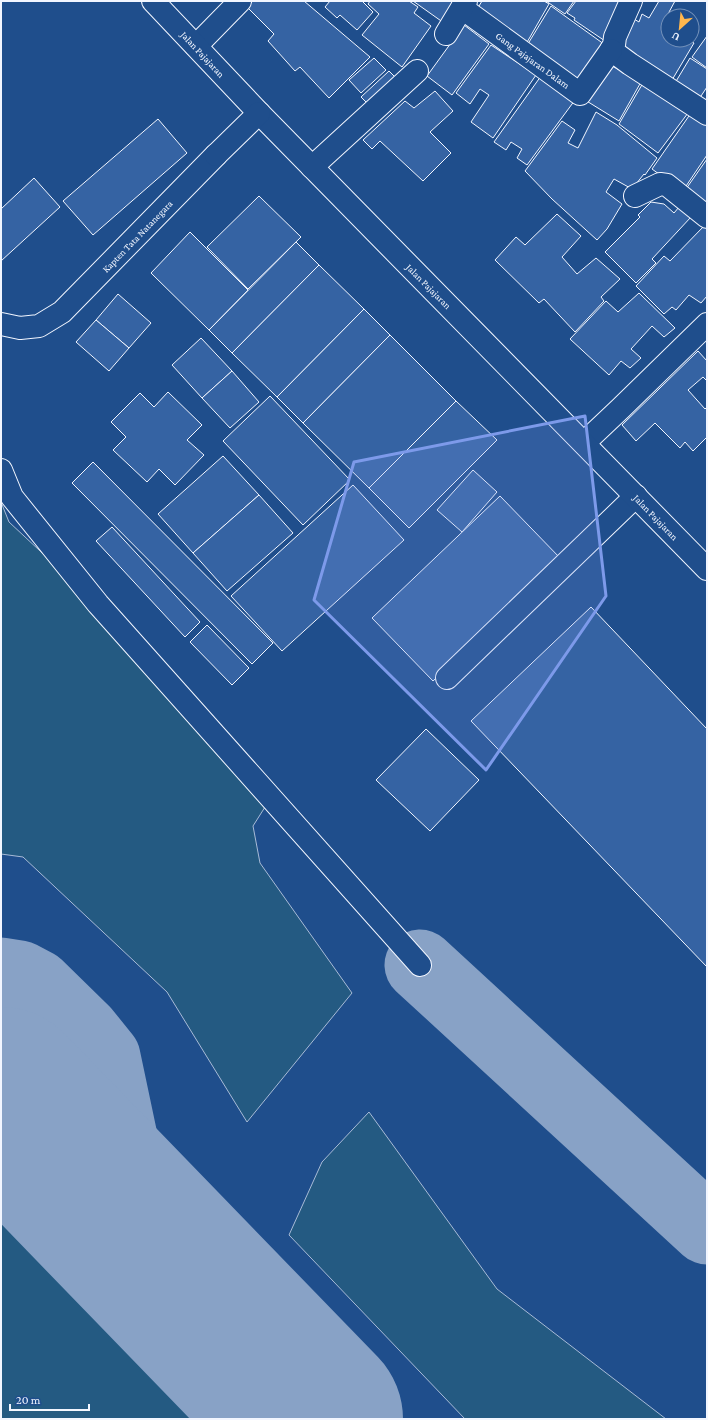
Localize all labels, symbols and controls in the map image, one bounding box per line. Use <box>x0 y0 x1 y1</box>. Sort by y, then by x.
north arrow <box>660 8 700 48</box>
street label: Jalan Pajajaran <box>177 28 227 81</box>
street label: Gang Pajajaran Dalam <box>493 30 572 92</box>
text: U <box>669 30 682 44</box>
street label: Kapten Tata Natanegara <box>100 198 175 275</box>
street label: Jalan Pajajaran <box>402 261 454 312</box>
street label: Jalan Pajajaran <box>630 492 681 544</box>
scale bar <box>10 1386 89 1412</box>
text: 20 m <box>16 1393 41 1407</box>

